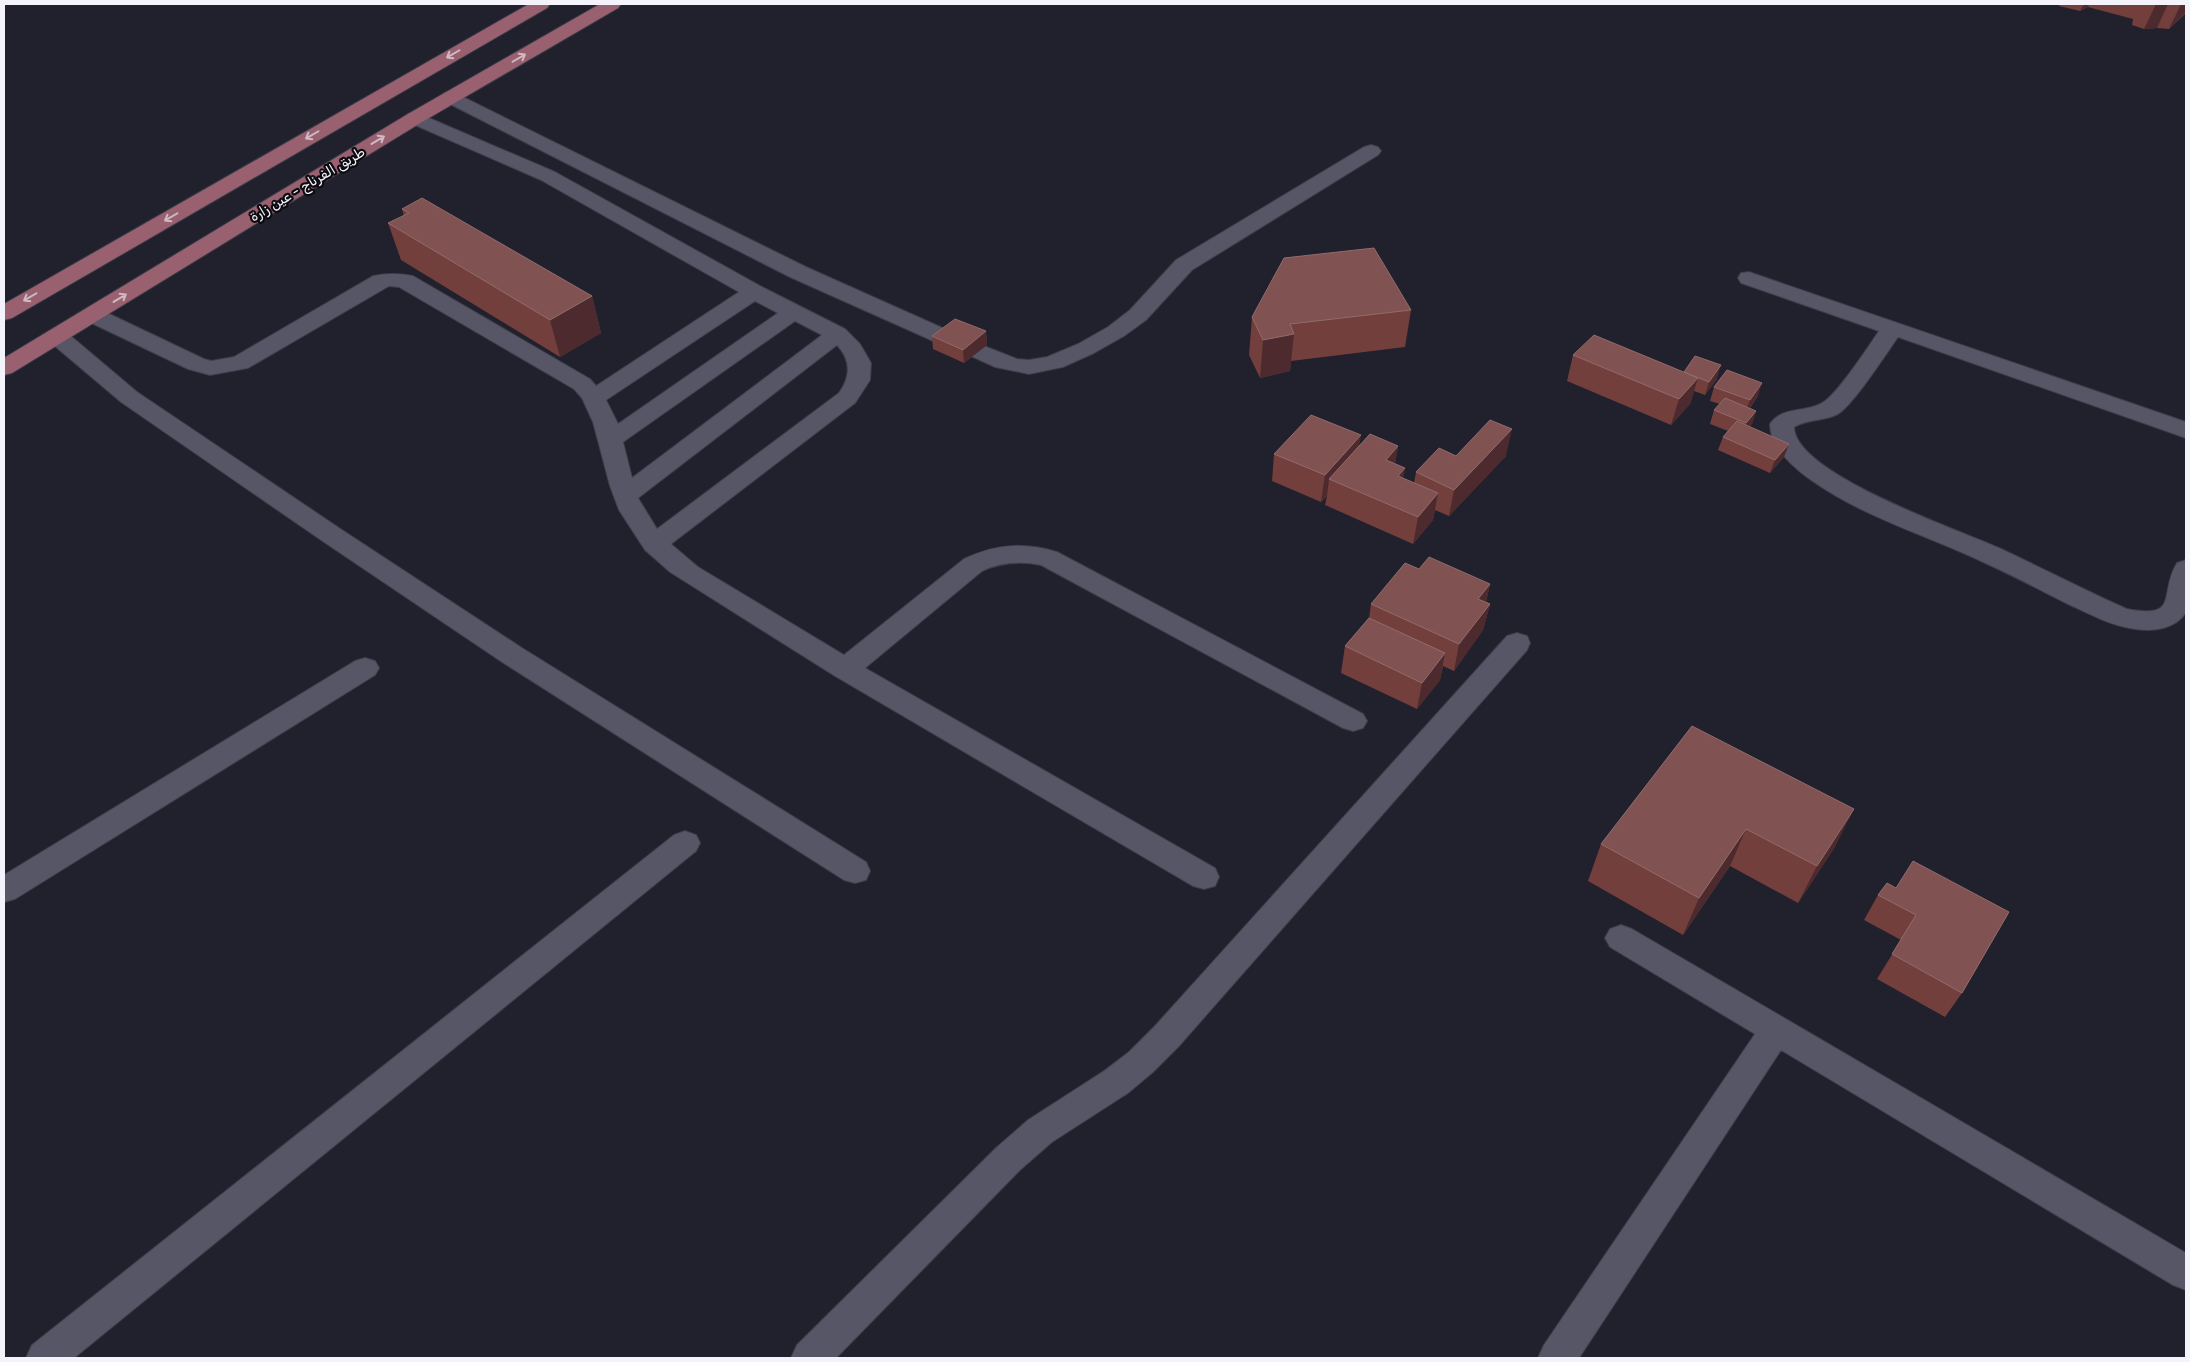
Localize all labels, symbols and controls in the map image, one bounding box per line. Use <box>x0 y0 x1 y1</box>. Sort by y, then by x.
one-way arrow <box>447 50 461 60</box>
one-way arrow <box>511 53 526 63</box>
one-way arrow <box>306 131 320 141</box>
one-way arrow <box>371 135 385 145</box>
street label: طريق الفرناج - عين زارة <box>247 143 369 227</box>
one-way arrow <box>165 212 179 222</box>
one-way arrow <box>24 293 38 303</box>
one-way arrow <box>113 293 127 303</box>

